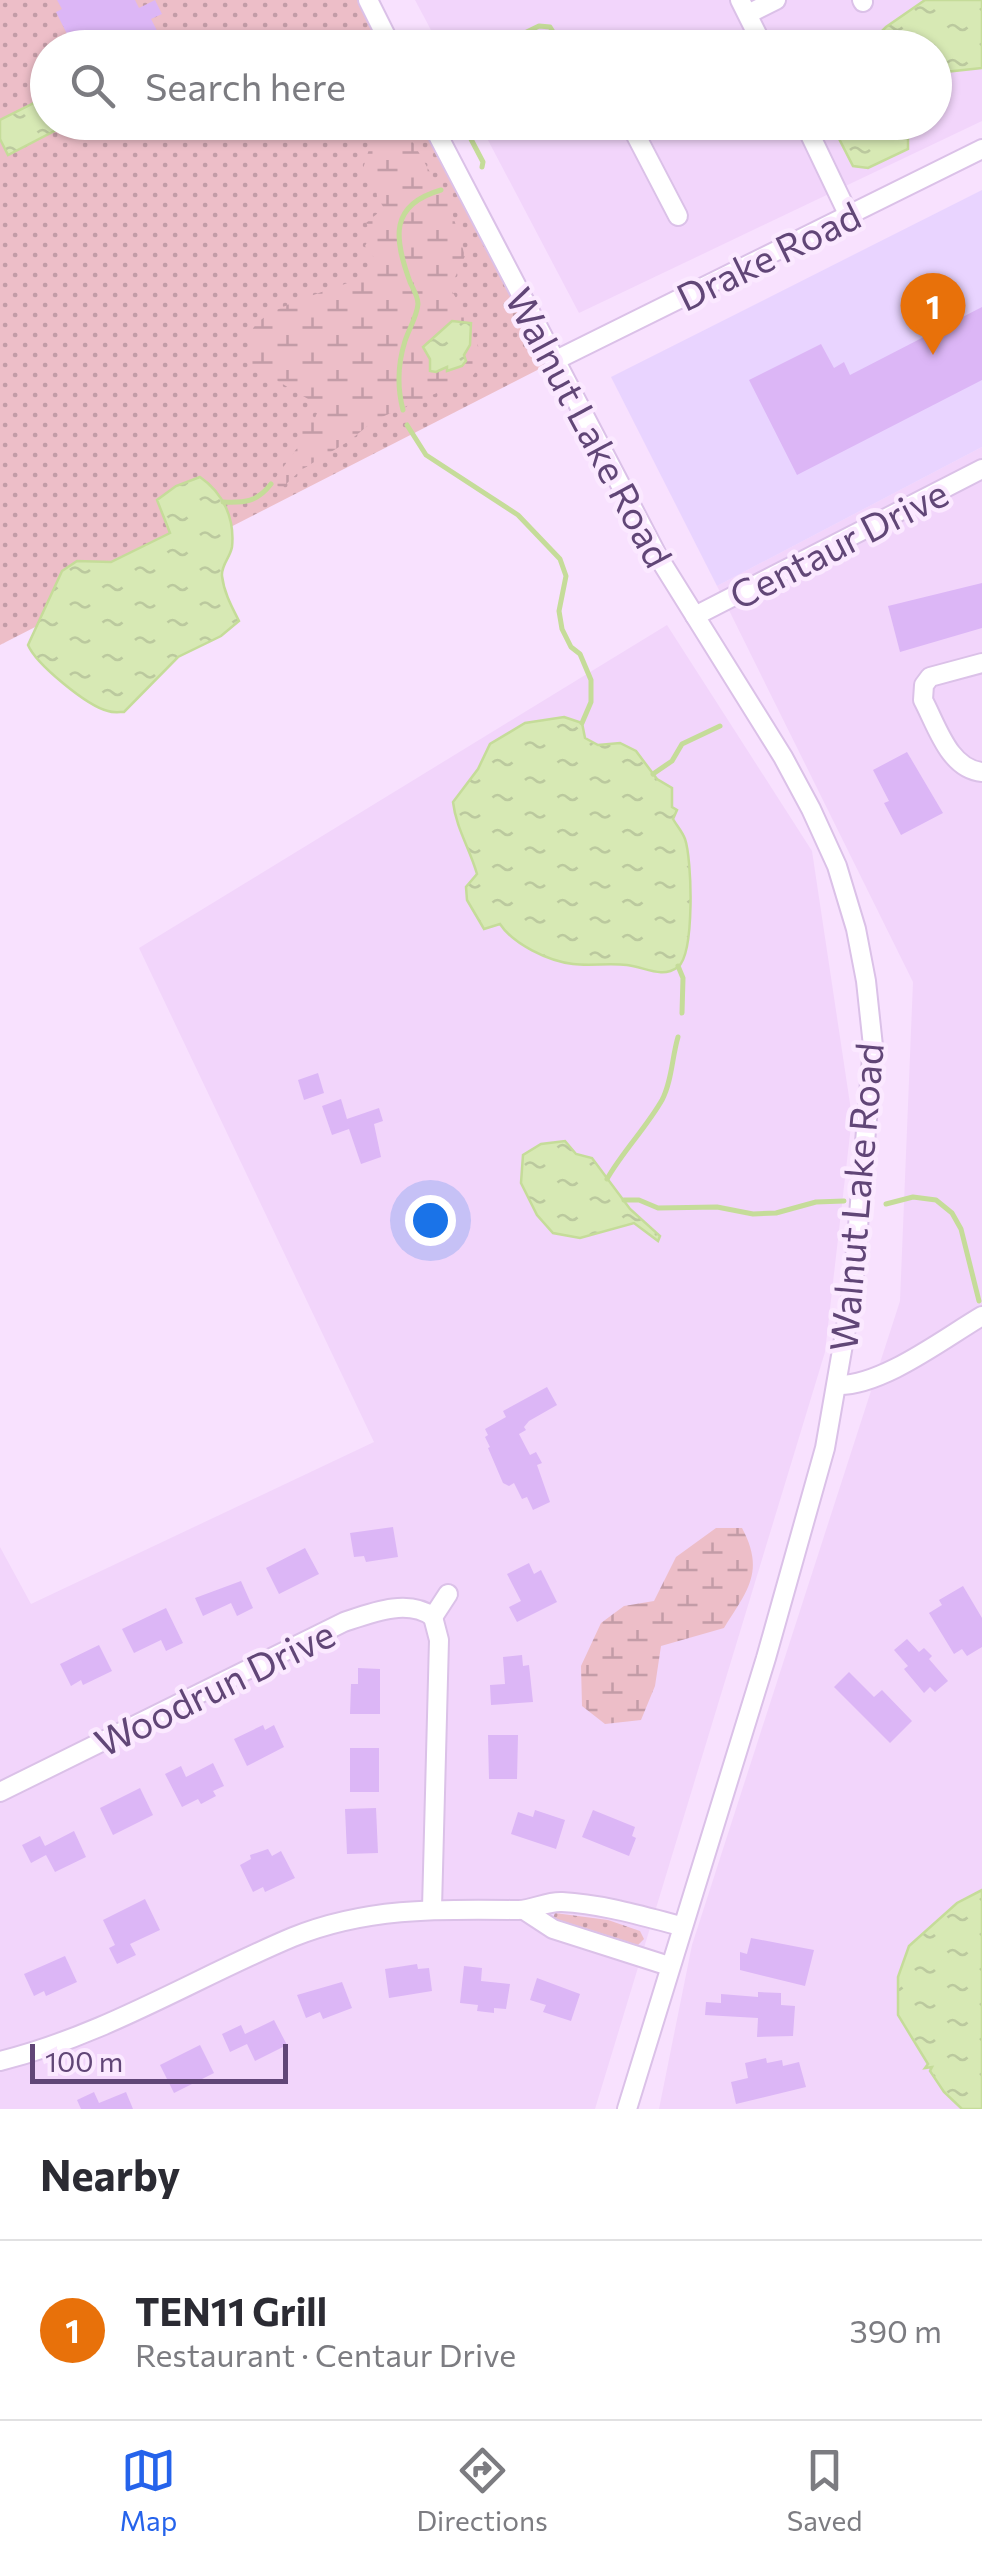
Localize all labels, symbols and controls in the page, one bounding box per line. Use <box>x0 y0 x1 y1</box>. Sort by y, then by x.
search box <box>30 30 952 140</box>
icon: search <box>65 58 120 113</box>
text: Search here <box>145 62 346 109</box>
street label: Drake Road <box>669 190 867 320</box>
pin: 1 <box>900 272 966 355</box>
street label: Walnut Lake Road <box>497 279 683 575</box>
street label: Centaur Drive <box>721 468 955 618</box>
street label: Walnut Lake Road <box>818 1041 892 1353</box>
your location <box>405 1195 456 1246</box>
street label: Woodrun Drive <box>87 1609 341 1765</box>
scale bar <box>30 2039 288 2084</box>
text: 100 m <box>45 2044 123 2078</box>
text: Nearby <box>40 2148 180 2200</box>
text: TEN11 Grill <box>135 2287 327 2334</box>
text: 1 <box>65 2310 80 2350</box>
text: 390 m <box>849 2310 942 2350</box>
text: Restaurant · Centaur Drive <box>135 2334 516 2374</box>
tab: Map <box>120 2443 177 2537</box>
tab: Directions <box>416 2443 548 2537</box>
tab: Saved <box>787 2443 862 2537</box>

